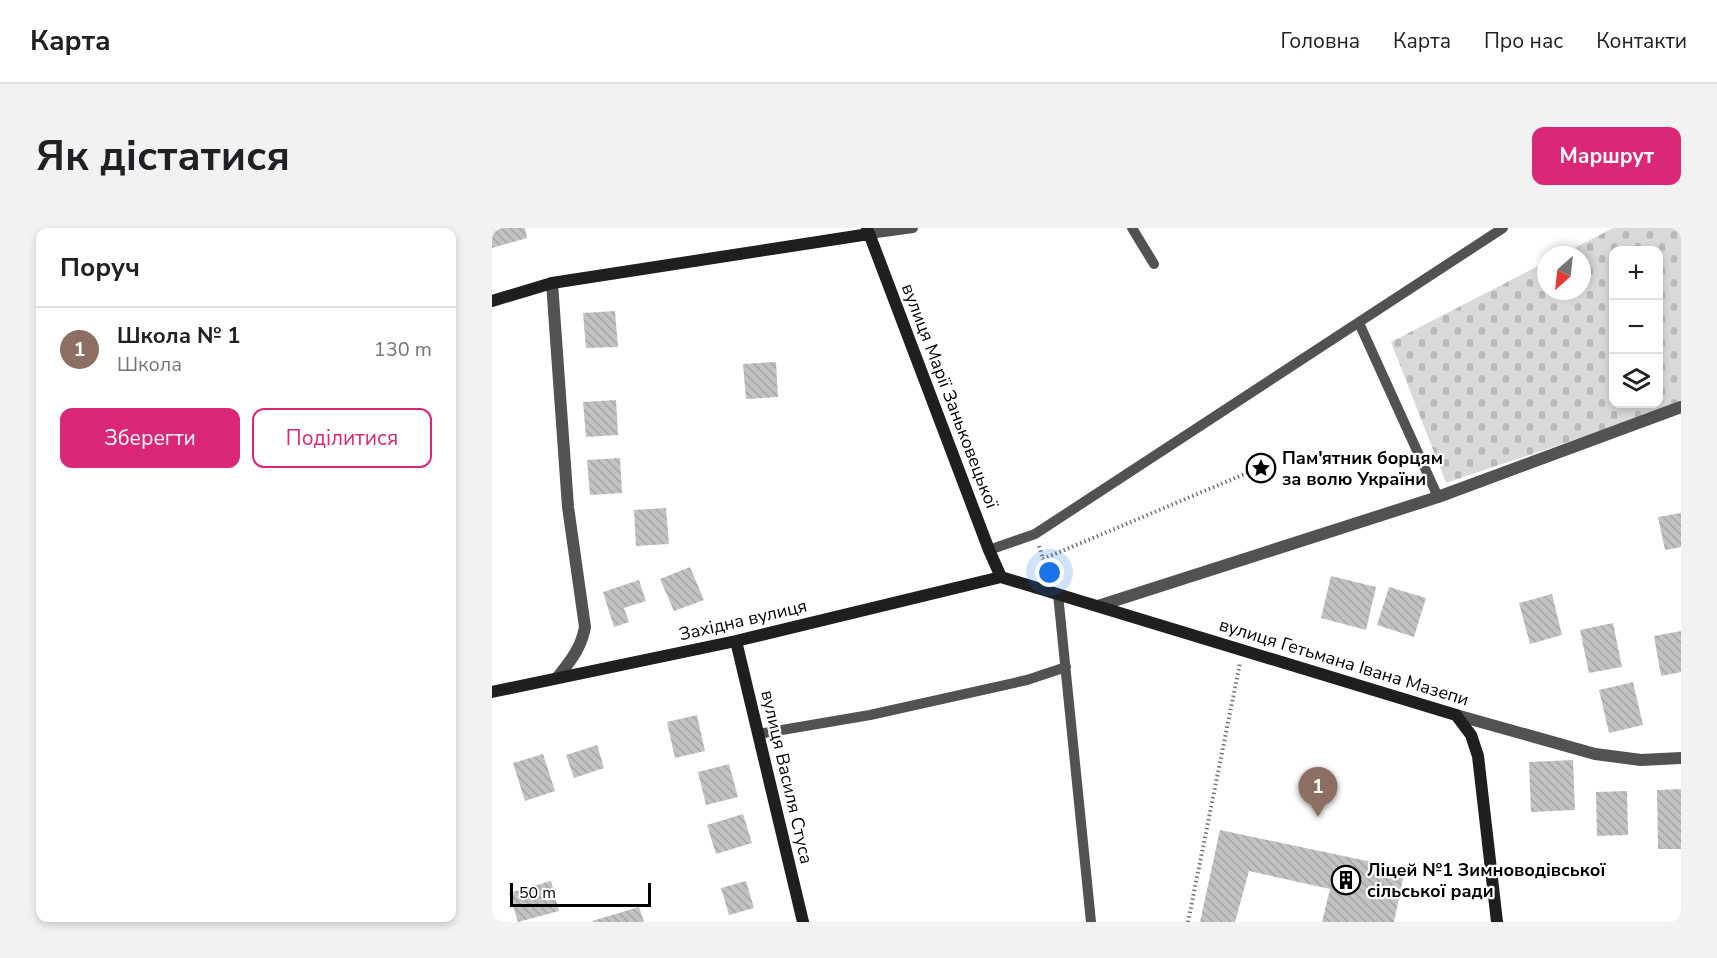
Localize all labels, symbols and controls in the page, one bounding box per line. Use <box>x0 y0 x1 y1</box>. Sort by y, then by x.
text: Карта <box>30 22 111 60</box>
text: Головна <box>1280 27 1360 55</box>
text: Карта <box>1393 27 1451 55</box>
text: Про нас <box>1484 27 1563 55</box>
text: Контакти <box>1596 27 1687 55</box>
button: Маршрут <box>1532 127 1681 185</box>
text: Як дістатися <box>36 128 290 185</box>
north arrow <box>1537 246 1591 300</box>
map controls <box>1609 246 1663 408</box>
button: + <box>1609 246 1663 300</box>
text: Поруч <box>60 250 140 285</box>
street label: вулиця Марії Заньковецької <box>896 280 1004 512</box>
button: − <box>1609 300 1663 354</box>
text: Школа № 1 <box>117 321 240 351</box>
text: 1 <box>74 336 86 363</box>
text: 130 m <box>374 336 432 363</box>
text: Школа <box>117 351 182 378</box>
button: layers <box>1609 354 1663 408</box>
button: Зберегти <box>60 408 240 468</box>
button: Поділитися <box>252 408 432 468</box>
place label: Пам'ятник борцям за волю України <box>1282 446 1443 491</box>
place icon: Пам'ятник борцям за волю України <box>1245 452 1277 484</box>
your location <box>1035 558 1064 587</box>
street label: Західна вулиця <box>677 594 809 646</box>
street label: вулиця Гетьмана Івана Мазепи <box>1216 613 1472 711</box>
street label: вулиця Василя Стуса <box>755 688 819 866</box>
pin: 1 <box>1298 768 1338 817</box>
place label: Ліцей №1 Зимноводівської сільської ради <box>1367 858 1606 903</box>
building icon: Ліцей №1 Зимноводівської сільської ради <box>1330 864 1362 896</box>
scale bar <box>510 880 651 908</box>
text: 50 m <box>519 882 556 904</box>

